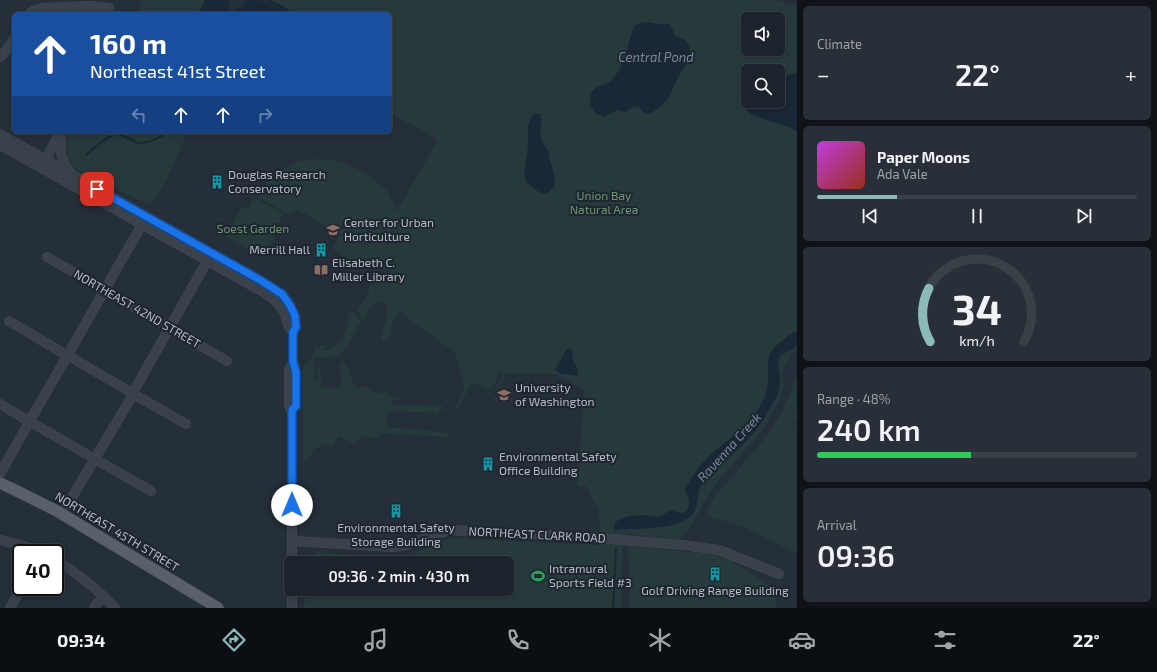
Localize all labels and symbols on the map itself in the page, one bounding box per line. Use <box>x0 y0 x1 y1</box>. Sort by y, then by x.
water label: Central Pond <box>618 49 694 65</box>
place label: Douglas Research Conservatory <box>228 167 326 195</box>
pin <box>80 172 114 206</box>
building icon: Douglas Research Conservatory <box>209 174 225 190</box>
park label: Union Bay Natural Area <box>570 188 638 216</box>
place label: Center for Urban Horticulture <box>344 215 434 243</box>
park label: Soest Garden <box>217 221 289 235</box>
school or university icon: Center for Urban Horticulture <box>325 222 341 238</box>
place label: Merrill Hall <box>249 242 310 256</box>
building icon: Merrill Hall <box>313 242 329 258</box>
place label: Elisabeth C. Miller Library <box>332 255 406 283</box>
library icon: Elisabeth C. Miller Library <box>313 262 329 278</box>
street label: NORTHEAST 42ND STREET <box>72 266 203 350</box>
place label: University of Washington <box>515 380 595 408</box>
school or university icon: University of Washington <box>496 387 512 403</box>
water label: Ravenna Creek <box>694 409 764 485</box>
place label: Environmental Safety Office Building <box>499 449 617 477</box>
building icon: Environmental Safety Office Building <box>480 456 496 472</box>
position arrow <box>271 484 313 526</box>
street label: NORTHEAST 45TH STREET <box>53 489 182 574</box>
building icon: Environmental Safety Storage Building <box>388 503 404 519</box>
place label: Environmental Safety Storage Building <box>337 520 455 548</box>
street label: NORTHEAST CLARK ROAD <box>468 523 606 545</box>
speed limit sign: 40 <box>12 544 64 596</box>
place label: Intramural Sports Field #3 <box>549 561 632 589</box>
building icon: Golf Driving Range Building <box>707 566 723 582</box>
sports icon: Intramural Sports Field #3 <box>530 568 546 584</box>
place label: Golf Driving Range Building <box>641 583 789 597</box>

